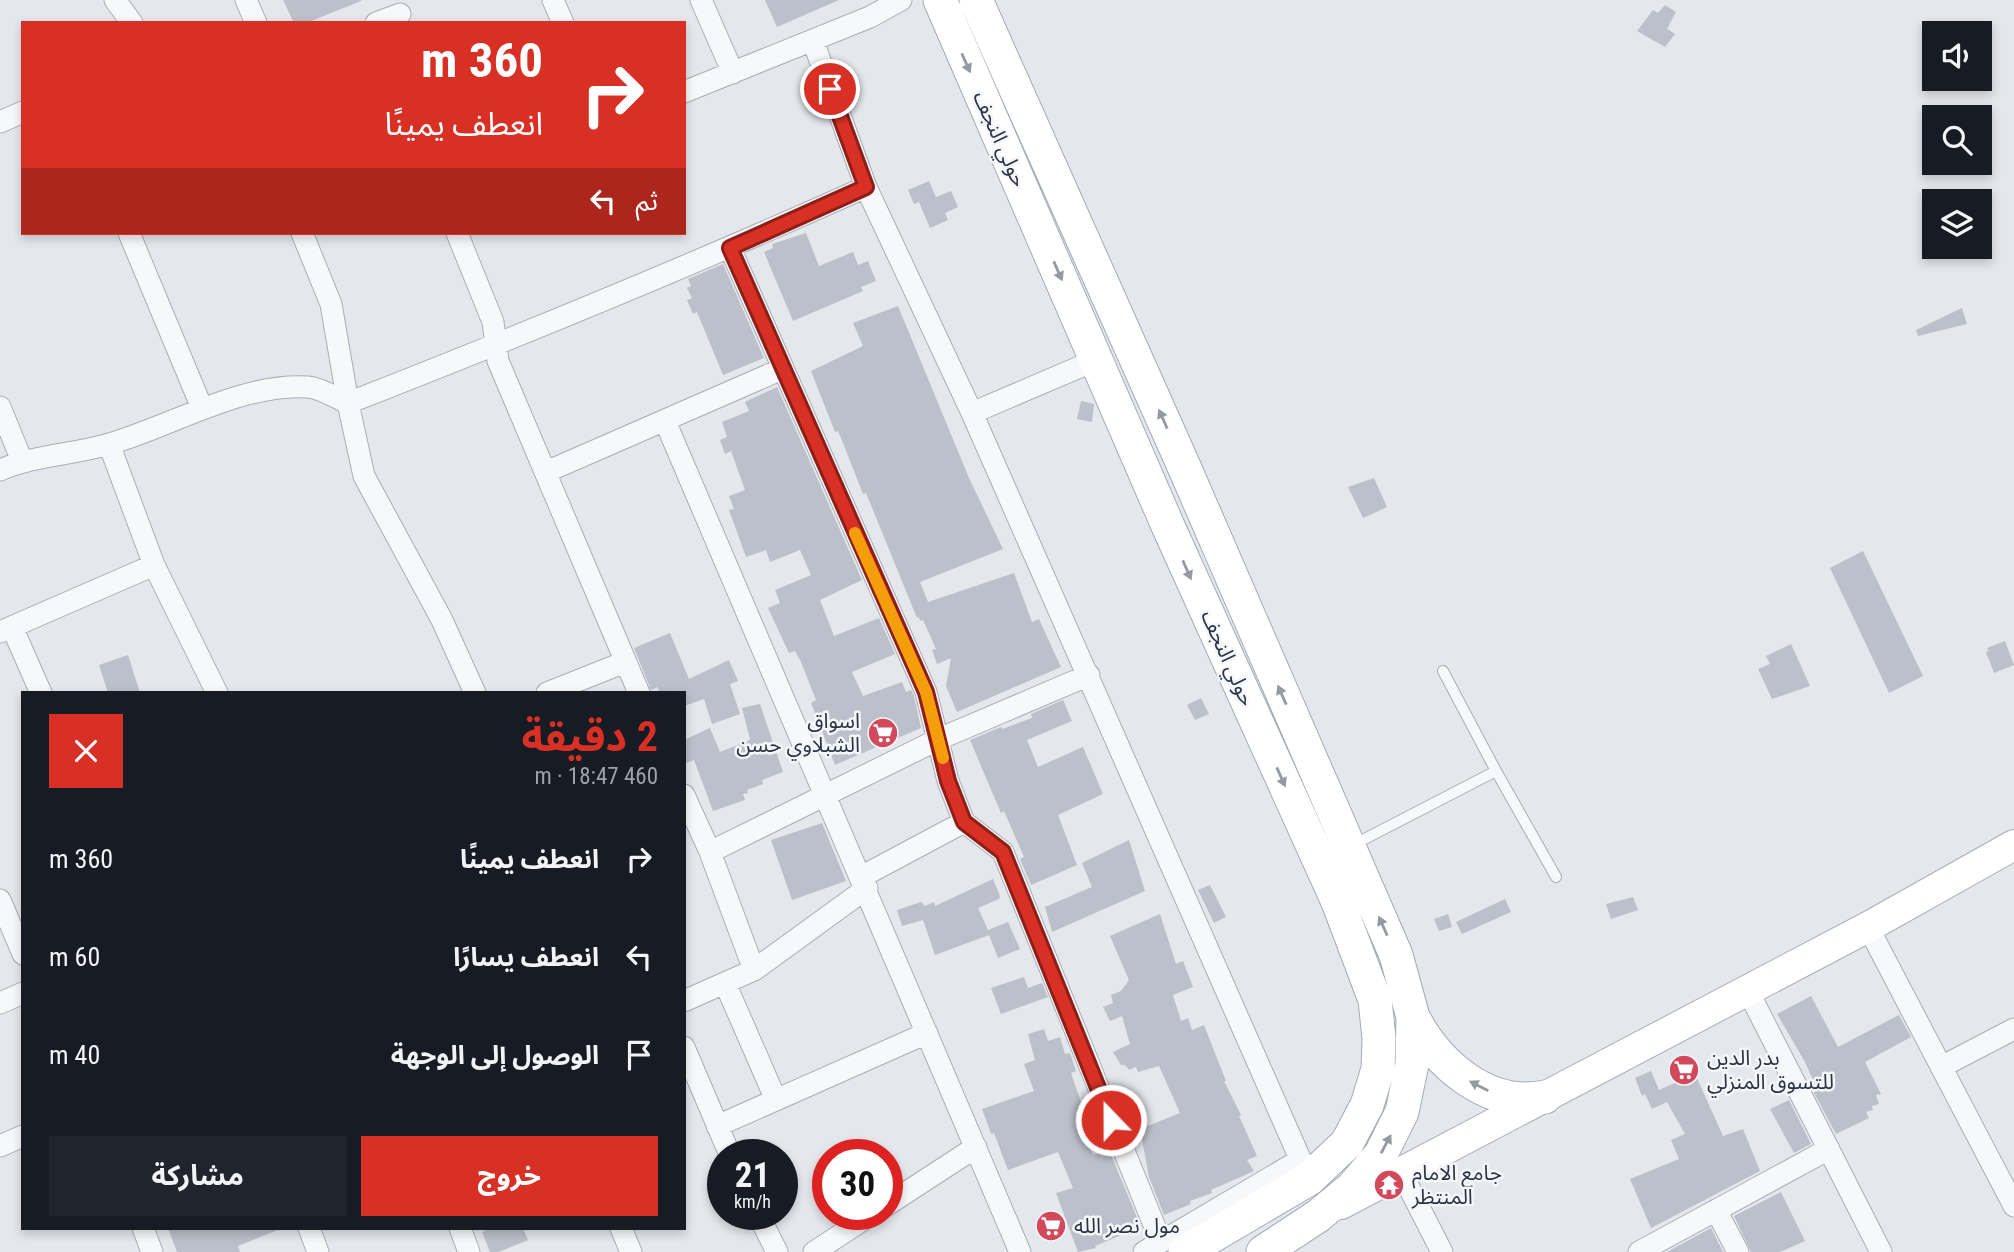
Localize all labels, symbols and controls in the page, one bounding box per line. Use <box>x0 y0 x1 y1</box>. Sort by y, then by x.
map controls <box>1922 21 1992 259</box>
button: sound <box>1922 21 1992 91</box>
text: 360 m <box>421 32 543 89</box>
icon: right <box>567 49 658 140</box>
one-way arrow <box>961 53 972 74</box>
pin <box>800 59 860 119</box>
icon: arrive <box>811 70 849 108</box>
street label: حولي النجف <box>965 87 1032 192</box>
text: انعطف يمينًا <box>385 105 543 143</box>
button: search <box>1922 105 1992 175</box>
icon: left <box>584 182 622 220</box>
text: ثم <box>636 186 658 216</box>
button: layers <box>1922 189 1992 259</box>
one-way arrow <box>1052 261 1064 281</box>
one-way arrow <box>1157 409 1169 429</box>
one-way arrow <box>1181 560 1193 580</box>
street label: حولي النجف <box>1193 606 1260 711</box>
one-way arrow <box>1276 685 1287 706</box>
place label: اسواق الشبلاوي حسن <box>736 709 860 761</box>
text: 2 دقيقة <box>521 712 658 761</box>
button: close <box>49 714 123 788</box>
supermarket icon: اسواق الشبلاوي حسن <box>866 716 900 750</box>
text: 460 m · 18:47 <box>534 763 658 790</box>
one-way arrow <box>1275 767 1287 787</box>
icon: right <box>620 840 658 878</box>
text: 360 m <box>49 844 113 874</box>
text: انعطف يمينًا <box>460 844 599 874</box>
one-way arrow <box>1377 916 1389 936</box>
icon: left <box>620 938 658 976</box>
text: 60 m <box>49 942 100 972</box>
text: انعطف يسارًا <box>453 942 599 972</box>
icon: arrive <box>620 1036 658 1074</box>
text: 40 m <box>49 1040 100 1070</box>
text: الوصول إلى الوجهة <box>391 1040 599 1070</box>
place label: بدر الدين للتسوق المنزلي <box>1707 1046 1834 1098</box>
supermarket icon: بدر الدين للتسوق المنزلي <box>1667 1053 1701 1087</box>
one-way arrow <box>1469 1080 1489 1091</box>
position arrow <box>1074 1083 1148 1157</box>
one-way arrow <box>1380 1134 1392 1154</box>
button: مشاركة <box>49 1136 347 1216</box>
button: خروج <box>361 1136 658 1216</box>
speed limit sign: 30 <box>812 1139 903 1230</box>
text: 21 <box>735 1155 770 1196</box>
place label: جامع الامام المنتظر <box>1411 1161 1502 1209</box>
temple icon: جامع الامام المنتظر <box>1372 1168 1406 1202</box>
text: km/h <box>734 1191 771 1212</box>
supermarket icon: مول نصر الله <box>1034 1209 1068 1243</box>
place label: مول نصر الله <box>1074 1214 1180 1238</box>

